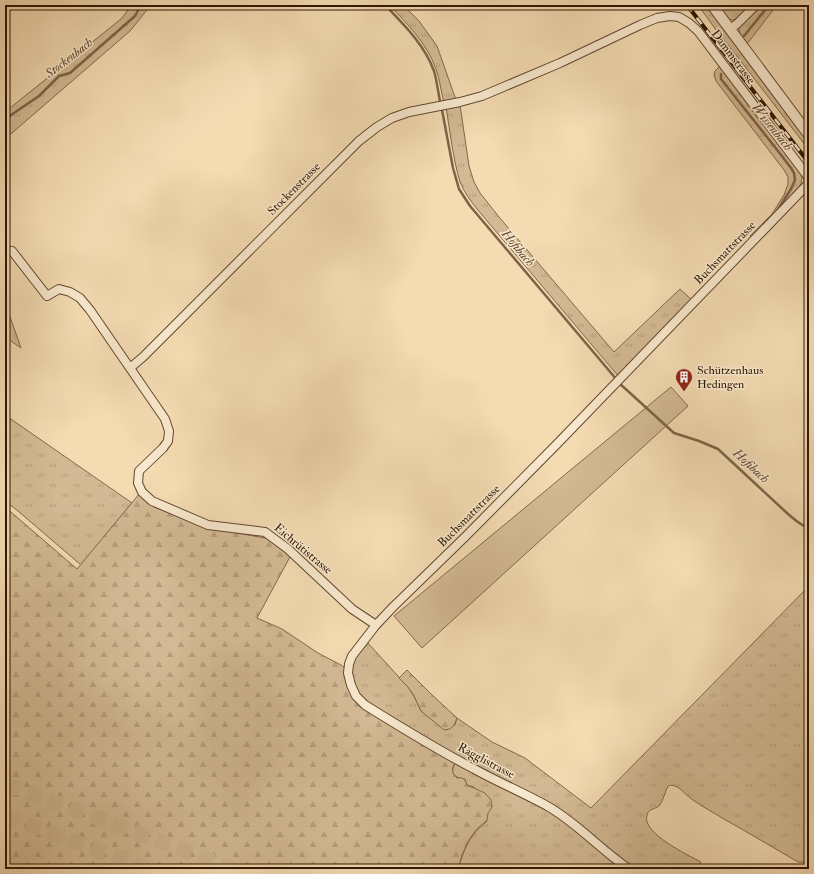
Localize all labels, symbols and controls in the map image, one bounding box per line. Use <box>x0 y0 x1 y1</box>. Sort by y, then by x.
street label: Dammstrasse <box>708 27 758 87</box>
water label: Stockenbach <box>41 34 96 82</box>
water label: Wissenbach <box>748 100 796 154</box>
street label: Stockenstrasse <box>264 159 324 219</box>
street label: Buchsmattstrasse <box>691 218 759 288</box>
water label: Hofibach <box>497 225 538 270</box>
place label: Schützenhaus Hedingen <box>697 363 763 392</box>
building icon: Schützenhaus Hedingen <box>674 367 694 392</box>
water label: Hofibach <box>729 445 773 487</box>
street label: Buchsmattstrasse <box>435 482 503 550</box>
street label: Eichrütistrasse <box>271 520 335 578</box>
street label: Rägglistrasse <box>455 740 517 782</box>

